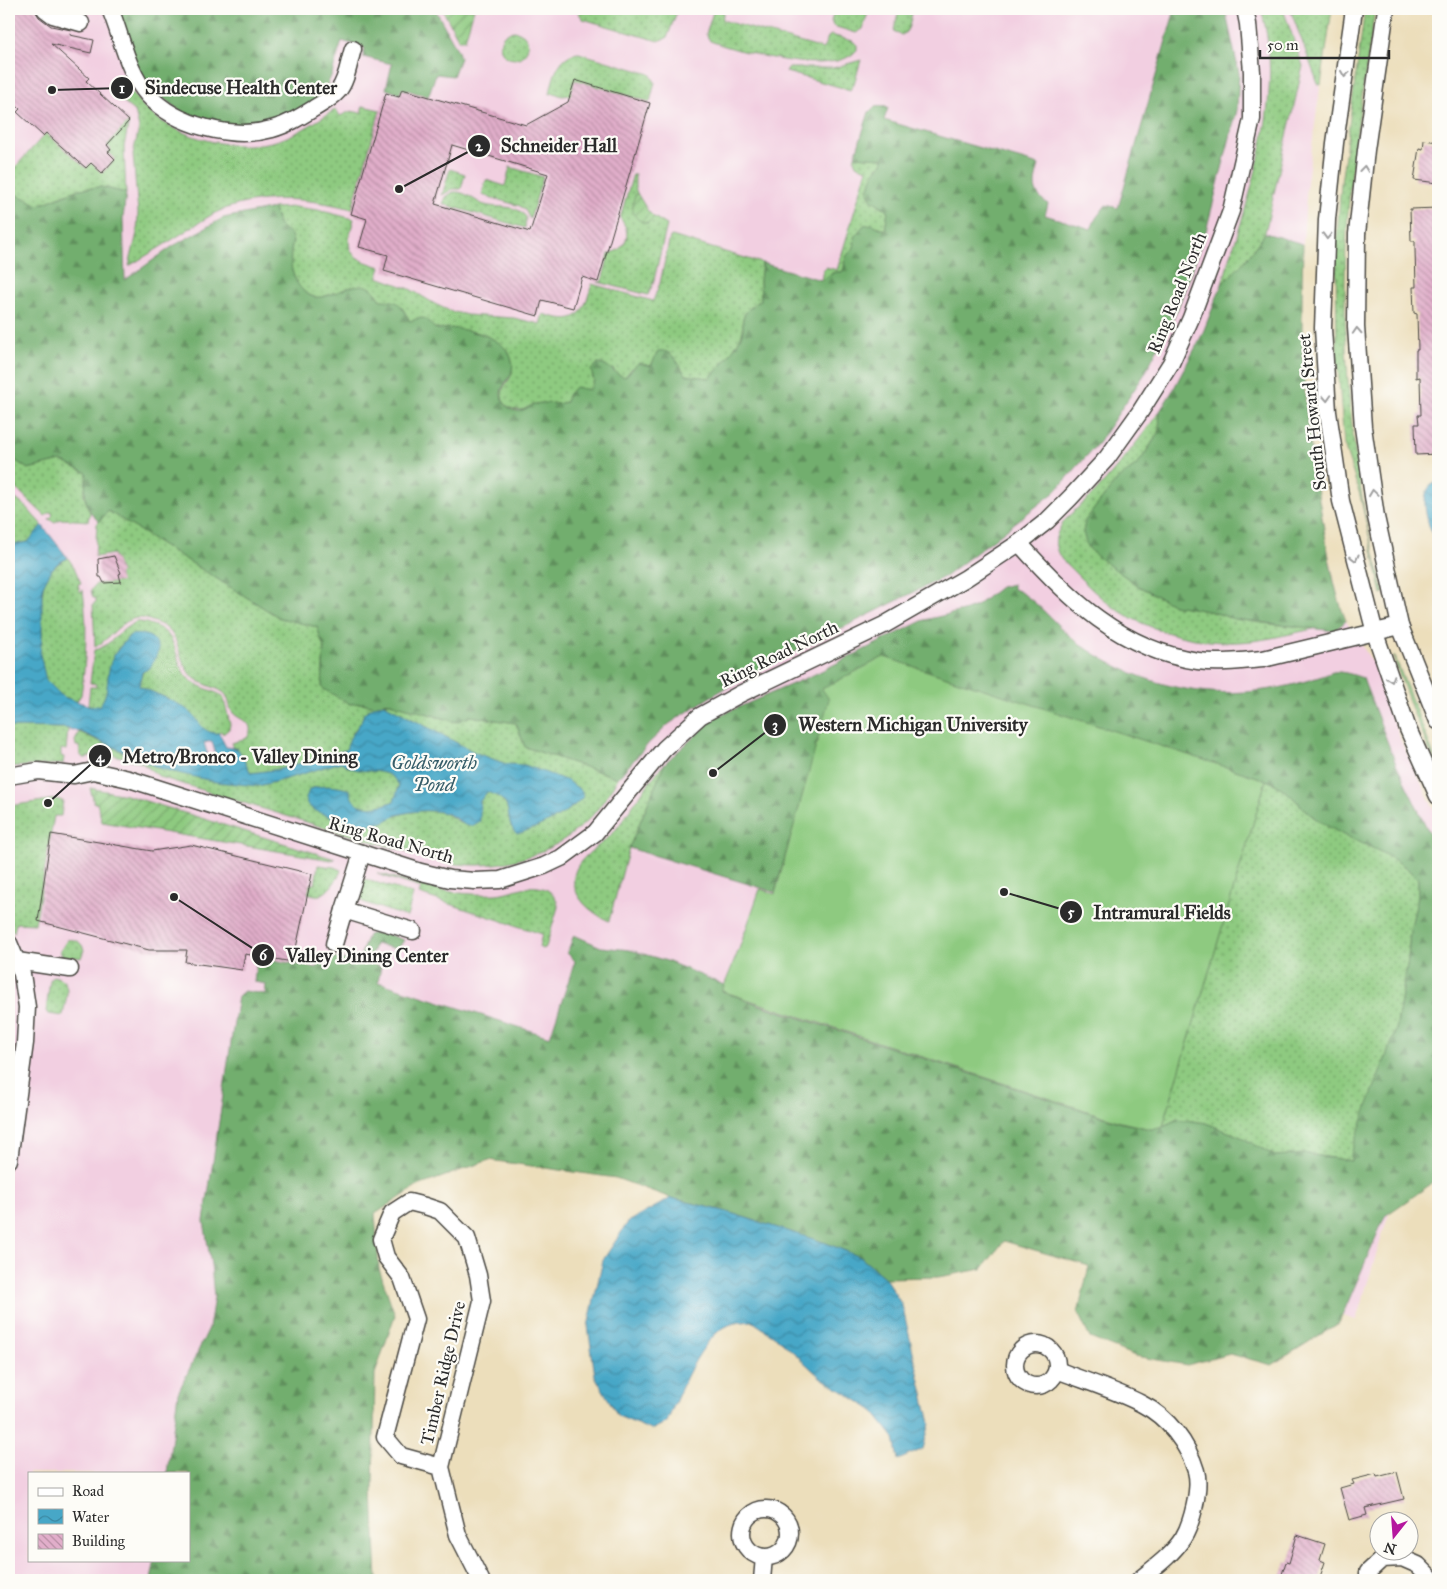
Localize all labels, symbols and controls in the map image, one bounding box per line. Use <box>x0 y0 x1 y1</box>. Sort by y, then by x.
scale bar <box>1260 28 1388 60</box>
text: 50 m <box>1267 36 1299 54</box>
callout: Sindecuse Health Center <box>110 71 347 105</box>
one-way arrow <box>1340 71 1351 79</box>
text: Sindecuse Health Center <box>145 76 338 99</box>
text: 1 <box>119 79 125 97</box>
callout: Schneider Hall <box>466 129 628 163</box>
text: Schneider Hall <box>501 134 618 157</box>
text: 2 <box>475 137 483 155</box>
one-way arrow <box>1358 165 1369 173</box>
street label: Ring Road North <box>1143 229 1212 357</box>
one-way arrow <box>1321 232 1332 240</box>
one-way arrow <box>1351 327 1362 335</box>
street label: South Howard Street <box>1293 332 1331 491</box>
one-way arrow <box>1322 394 1333 402</box>
one-way arrow <box>1368 489 1378 497</box>
one-way arrow <box>1350 553 1360 561</box>
street label: Ring Road North <box>716 616 842 693</box>
one-way arrow <box>1385 674 1395 683</box>
callout: Western Michigan University <box>763 708 1037 742</box>
text: Western Michigan University <box>798 713 1029 737</box>
text: 3 <box>772 716 778 735</box>
callout: Metro/Bronco - Valley Dining <box>88 739 368 773</box>
text: Metro/Bronco - Valley Dining <box>123 745 359 769</box>
text: 4 <box>96 748 105 767</box>
water label: Goldsworth Pond <box>391 751 477 796</box>
street label: Ring Road North <box>326 812 456 869</box>
callout: Intramural Fields <box>1059 895 1241 929</box>
text: Intramural Fields <box>1093 901 1231 924</box>
text: 5 <box>1068 903 1075 921</box>
callout: Valley Dining Center <box>251 938 458 972</box>
text: Valley Dining Center <box>285 944 449 968</box>
text: 6 <box>259 946 268 964</box>
street label: Timber Ridge Drive <box>416 1299 471 1447</box>
legend <box>28 1472 190 1562</box>
text: Road <box>72 1482 104 1500</box>
text: Water <box>72 1508 109 1526</box>
north arrow <box>1370 1512 1420 1562</box>
text: Building <box>72 1532 126 1550</box>
text: N <box>1382 1538 1399 1558</box>

